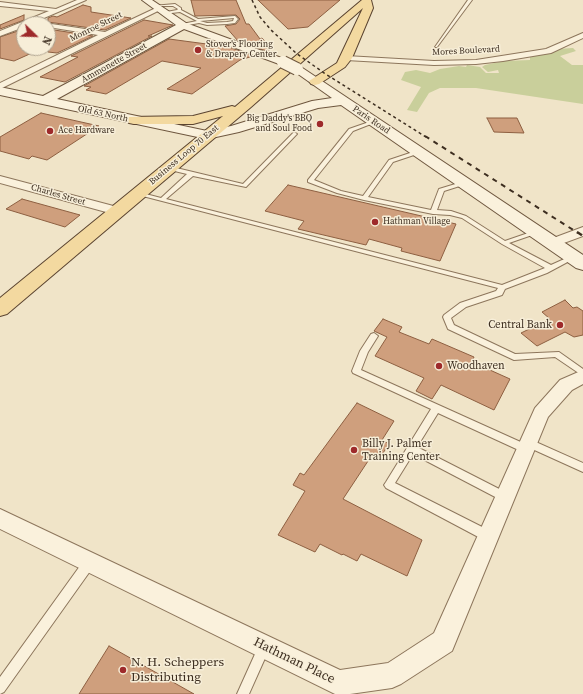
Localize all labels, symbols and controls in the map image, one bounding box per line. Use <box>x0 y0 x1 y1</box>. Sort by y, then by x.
street label: Monroe Street <box>68 10 124 44</box>
north arrow <box>16 16 56 56</box>
text: N <box>38 34 55 47</box>
place label: Stover's Flooring & Drapery Center <box>206 40 277 61</box>
street label: Ammonette Street <box>79 41 149 85</box>
street label: Mores Boulevard <box>432 44 500 58</box>
marker: Stover's Flooring & Drapery Center <box>193 45 203 55</box>
street label: Old 63 North <box>77 103 129 125</box>
street label: Paris Road <box>350 104 392 136</box>
place label: Big Daddy's BBQ and Soul Food <box>246 114 312 135</box>
marker: Big Daddy's BBQ and Soul Food <box>315 119 325 129</box>
street label: Business Loop 70 East <box>147 123 221 187</box>
marker: Ace Hardware <box>45 126 55 136</box>
place label: Ace Hardware <box>58 126 115 136</box>
street label: Charles Street <box>30 182 86 208</box>
marker: Hathman Village <box>370 217 380 227</box>
place label: Hathman Village <box>383 217 450 227</box>
place label: Central Bank <box>488 318 552 332</box>
marker: Central Bank <box>555 320 565 330</box>
place label: Woodhaven <box>447 359 505 373</box>
marker: Woodhaven <box>434 361 444 371</box>
place label: Billy J. Palmer Training Center <box>362 437 440 463</box>
marker: Billy J. Palmer Training Center <box>349 445 359 455</box>
street label: Hathman Place <box>251 635 337 687</box>
place label: N. H. Scheppers Distributing <box>131 655 224 686</box>
marker: N. H. Scheppers Distributing <box>118 665 128 675</box>

